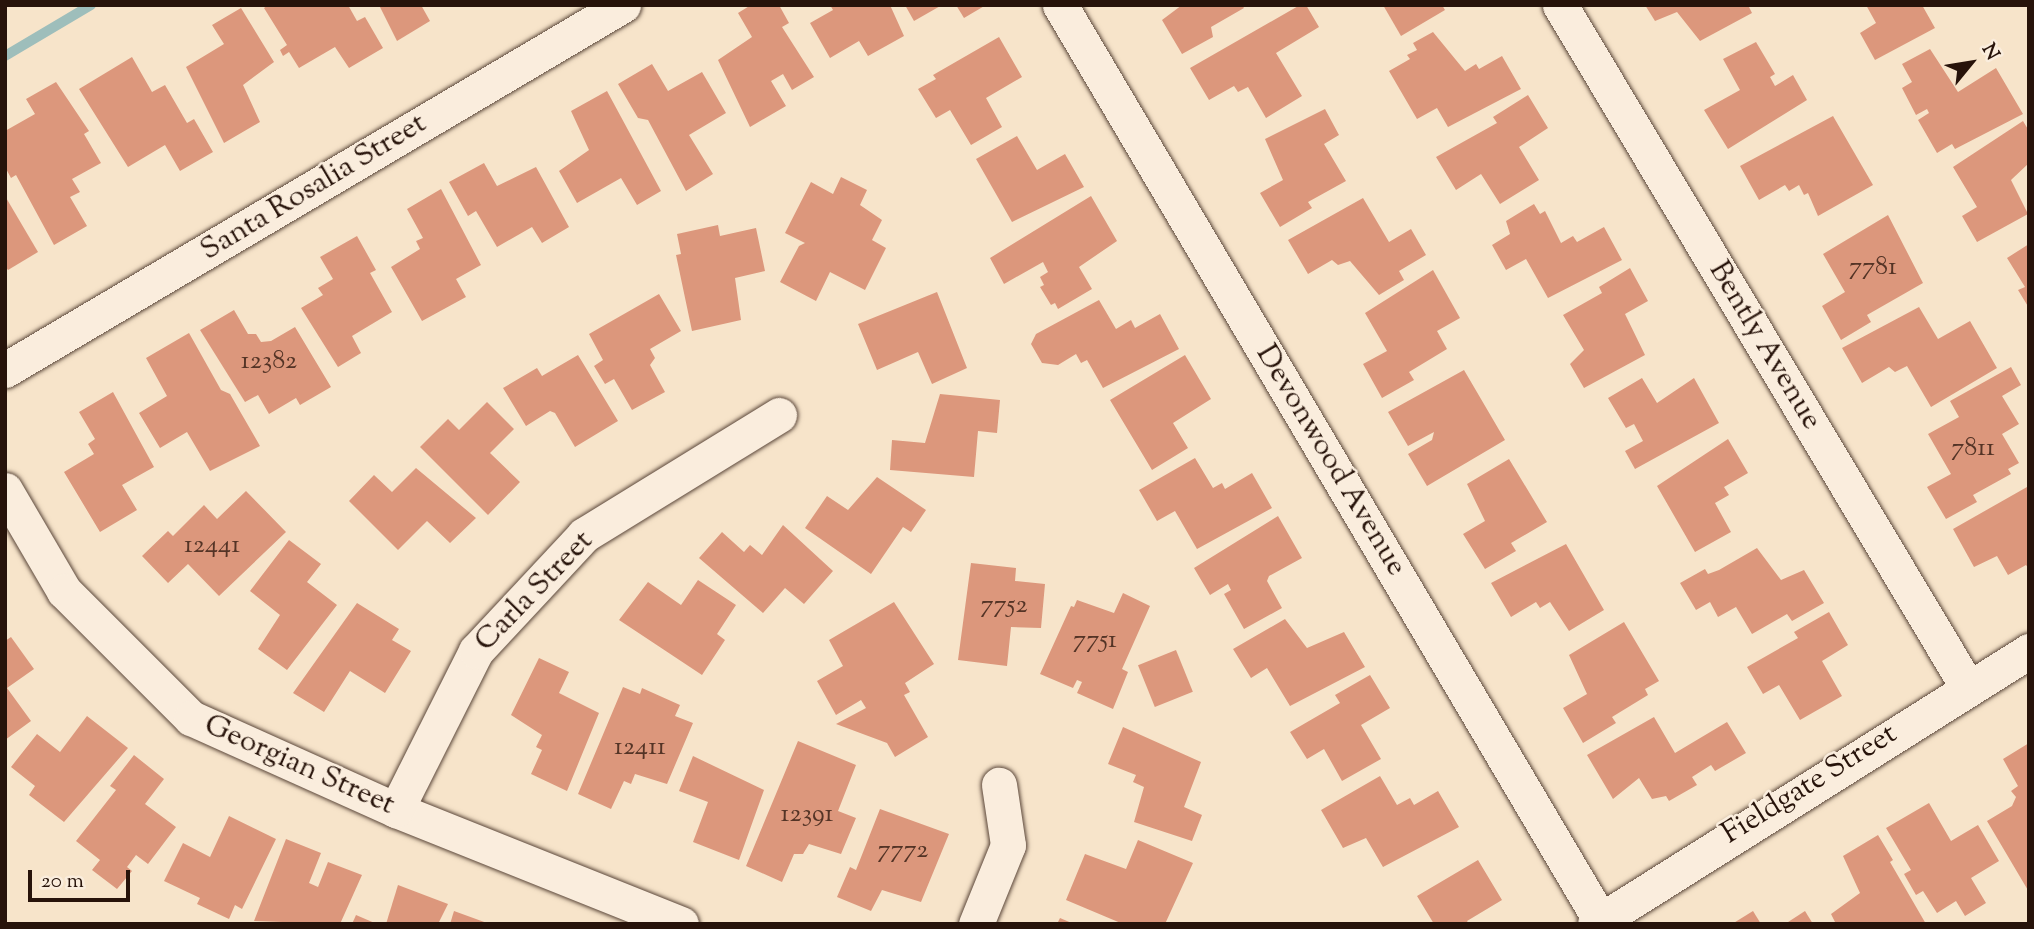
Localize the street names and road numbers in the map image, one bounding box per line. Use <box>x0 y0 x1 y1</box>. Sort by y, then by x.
street label: Santa Rosalia Street <box>195 106 433 270</box>
street label: Bently Avenue <box>1700 255 1828 437</box>
street label: Devonwood Avenue <box>1247 339 1413 583</box>
street label: Carla Street <box>468 524 602 660</box>
street label: Georgian Street <box>198 708 400 824</box>
street label: Fieldgate Street <box>1716 717 1904 853</box>

